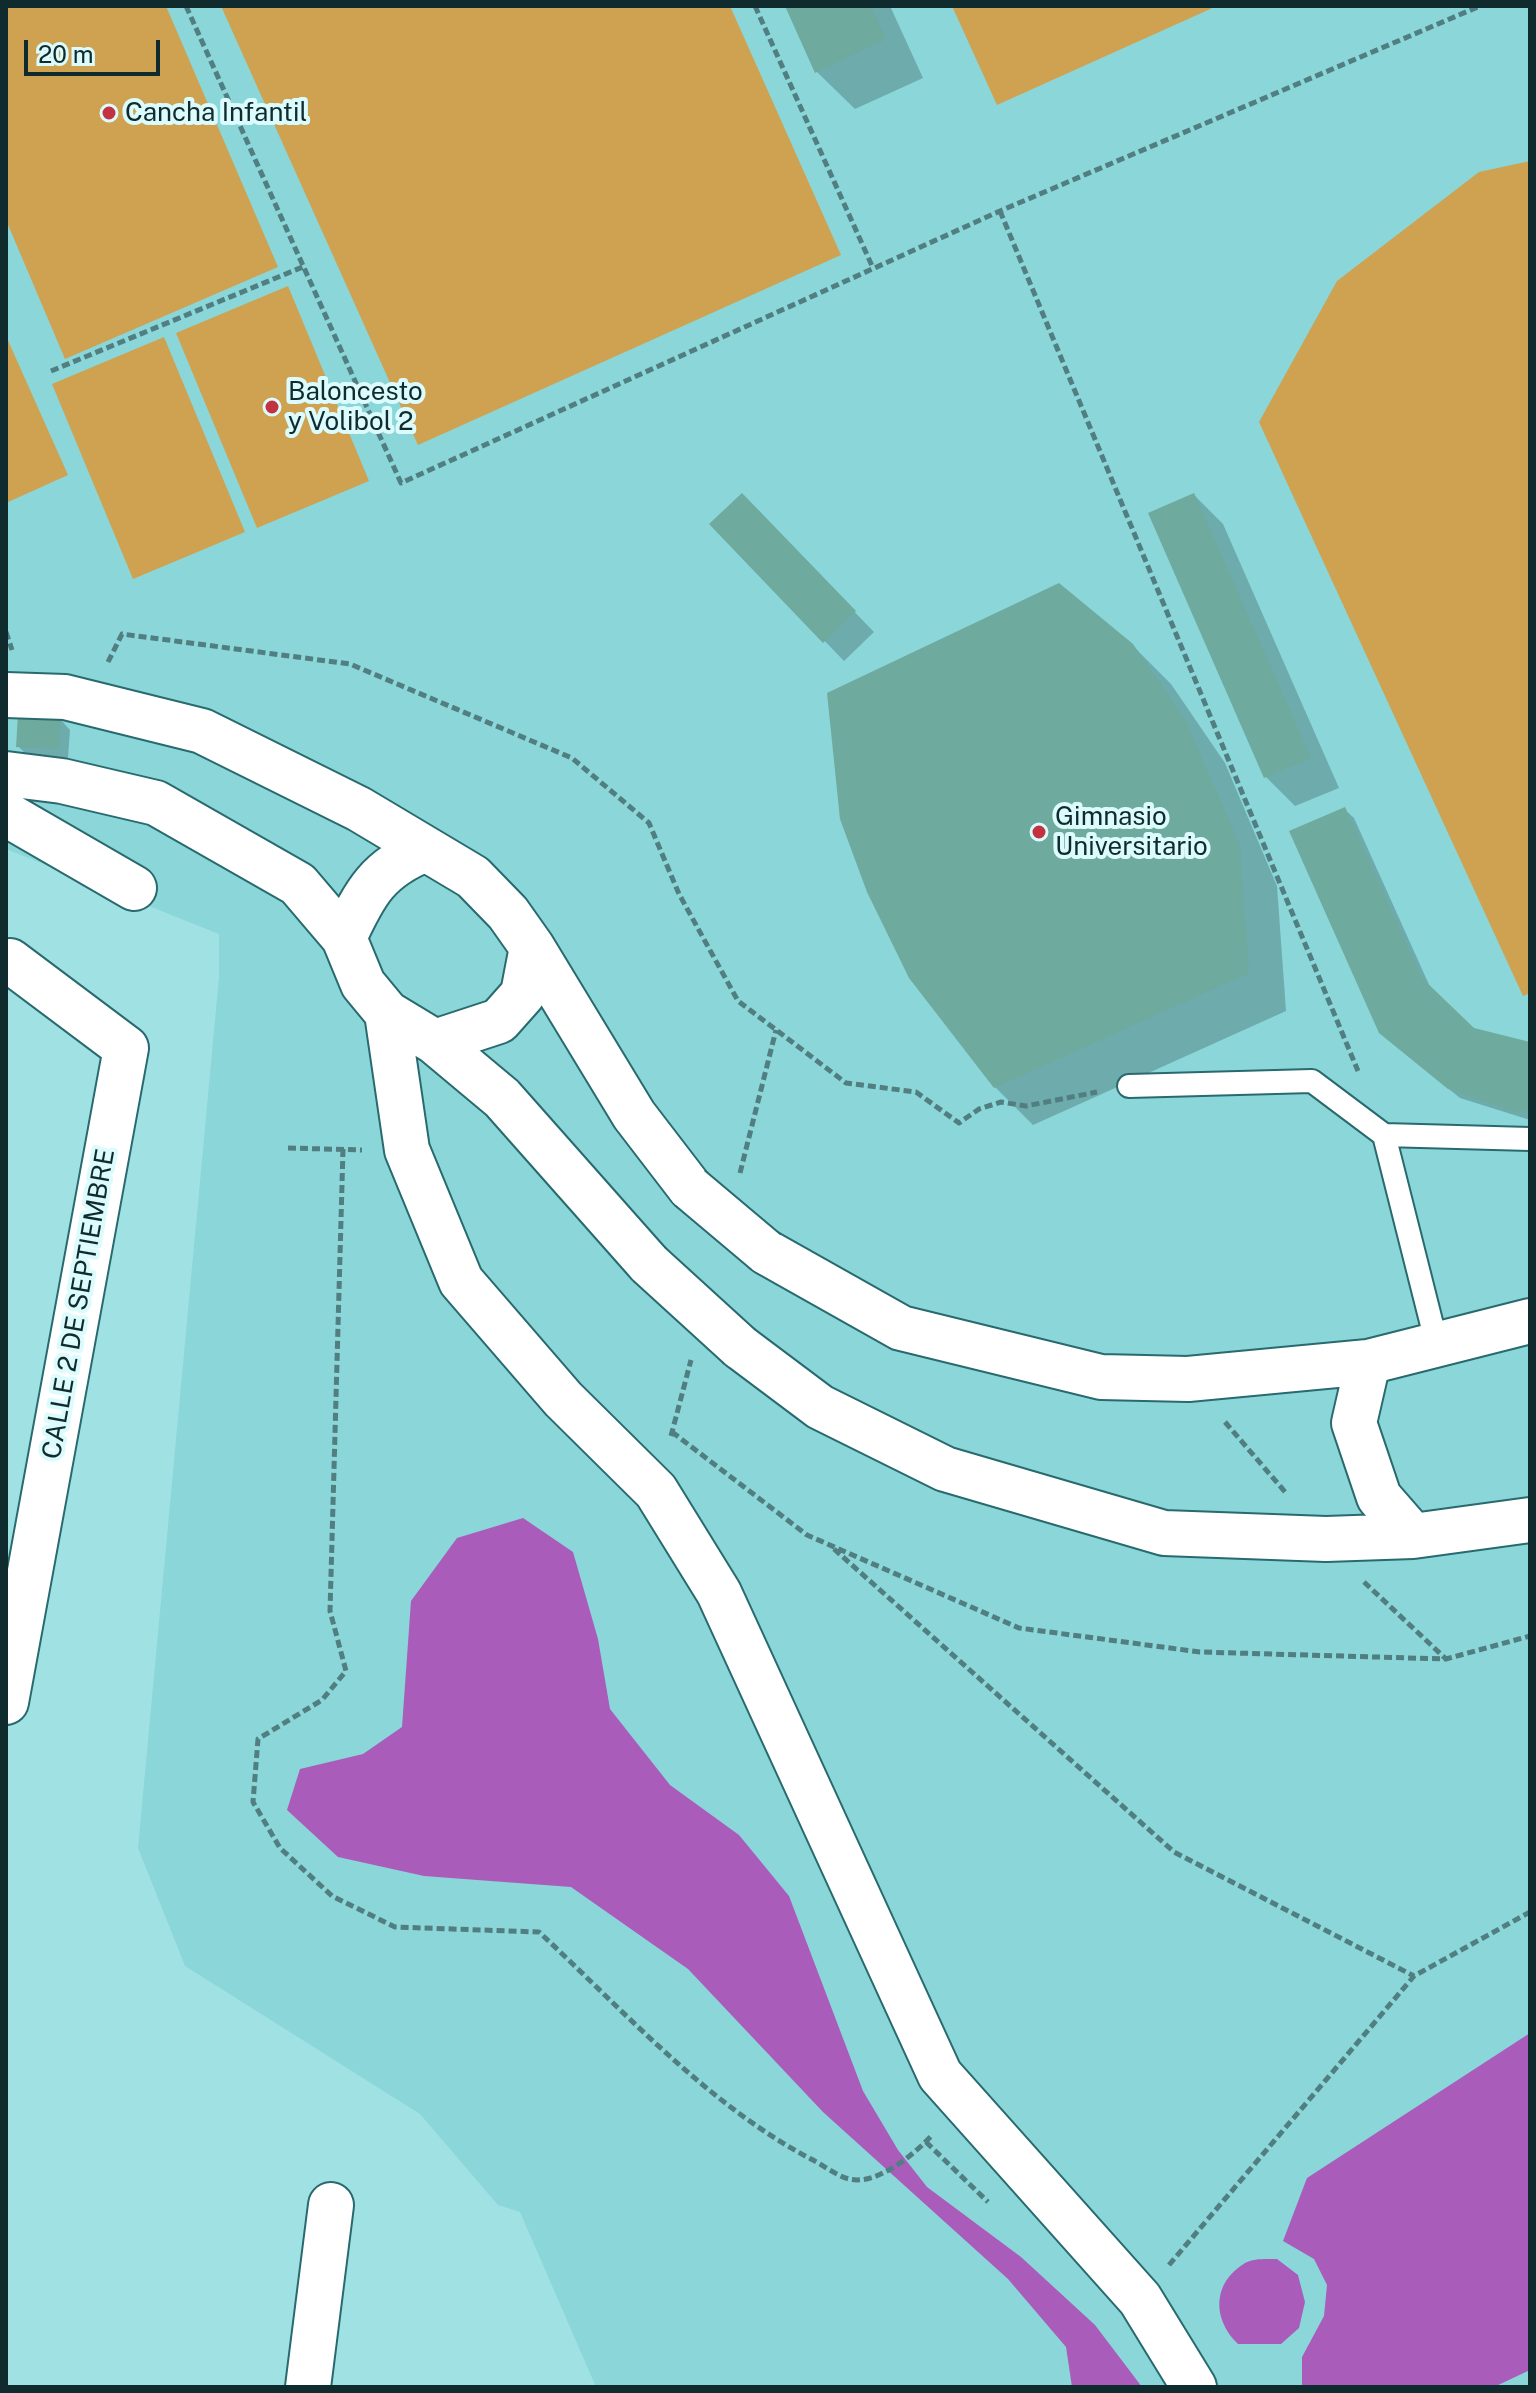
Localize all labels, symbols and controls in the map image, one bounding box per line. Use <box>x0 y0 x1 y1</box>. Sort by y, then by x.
scale bar <box>28 24 164 74</box>
text: 20 m <box>38 40 94 68</box>
place label: Cancha Infantil <box>125 97 307 129</box>
marker: Cancha Infantil <box>100 104 118 122</box>
place label: Baloncesto y Volibol 2 <box>288 376 423 438</box>
marker: Baloncesto y Volibol 2 <box>263 398 281 416</box>
place label: Gimnasio Universitario <box>1055 801 1208 862</box>
marker: Gimnasio Universitario <box>1030 823 1048 841</box>
street label: CALLE 2 DE SEPTIEMBRE <box>36 1146 122 1462</box>

